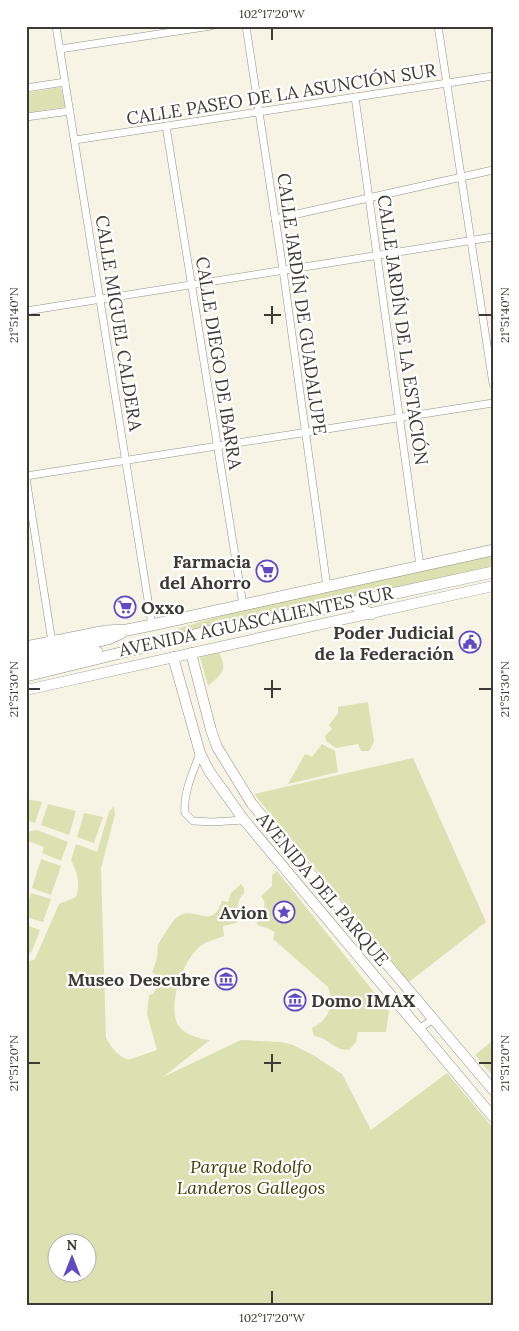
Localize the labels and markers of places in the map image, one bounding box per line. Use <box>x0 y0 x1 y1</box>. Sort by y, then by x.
place label: Farmacia del Ahorro <box>160 550 252 594</box>
supermarket icon: Farmacia del Ahorro <box>255 559 279 583</box>
supermarket icon: Oxxo <box>113 595 137 619</box>
place label: Oxxo <box>141 596 184 619</box>
place label: Poder Judicial de la Federación <box>315 621 455 665</box>
public building icon: Poder Judicial de la Federación <box>458 630 482 654</box>
place icon: Avion <box>272 900 296 924</box>
place label: Avion <box>220 901 269 924</box>
museum icon: Museo Descubre <box>214 967 238 991</box>
place label: Museo Descubre <box>67 968 210 991</box>
museum icon: Domo IMAX <box>283 988 307 1012</box>
place label: Domo IMAX <box>311 989 416 1012</box>

